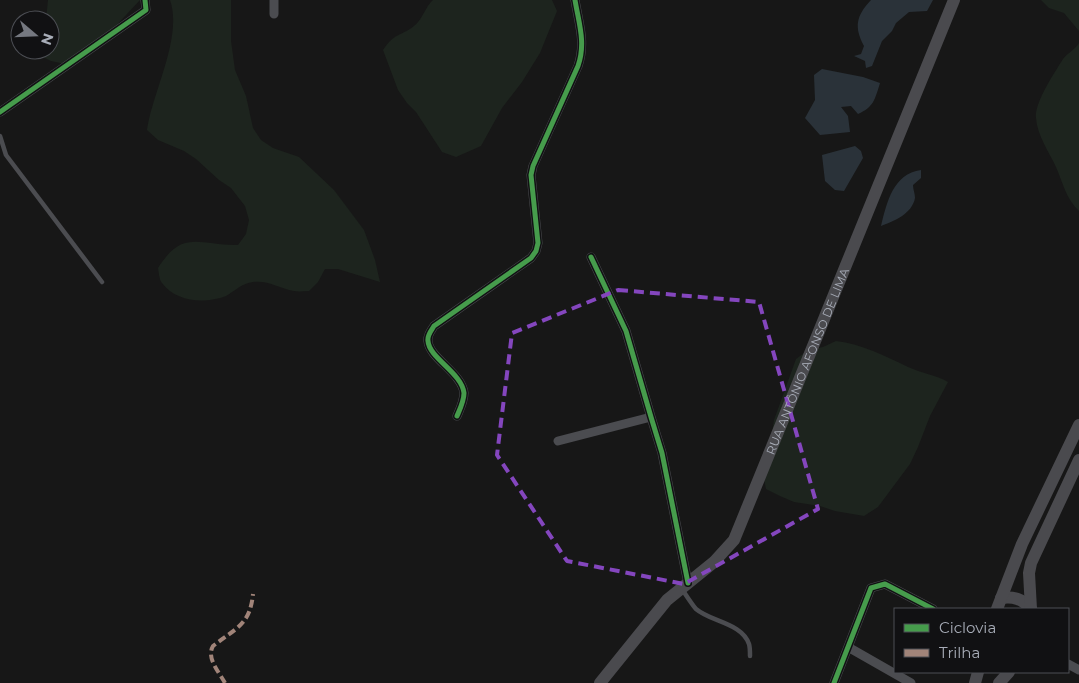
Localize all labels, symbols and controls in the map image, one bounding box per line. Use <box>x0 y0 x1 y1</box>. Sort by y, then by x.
north arrow <box>10 10 60 60</box>
text: N <box>37 31 58 48</box>
street label: RUA ANTÔNIO AFONSO DE LIMA <box>762 265 852 457</box>
legend <box>894 608 1069 673</box>
text: Ciclovia <box>939 618 996 637</box>
text: Trilha <box>939 643 980 662</box>

